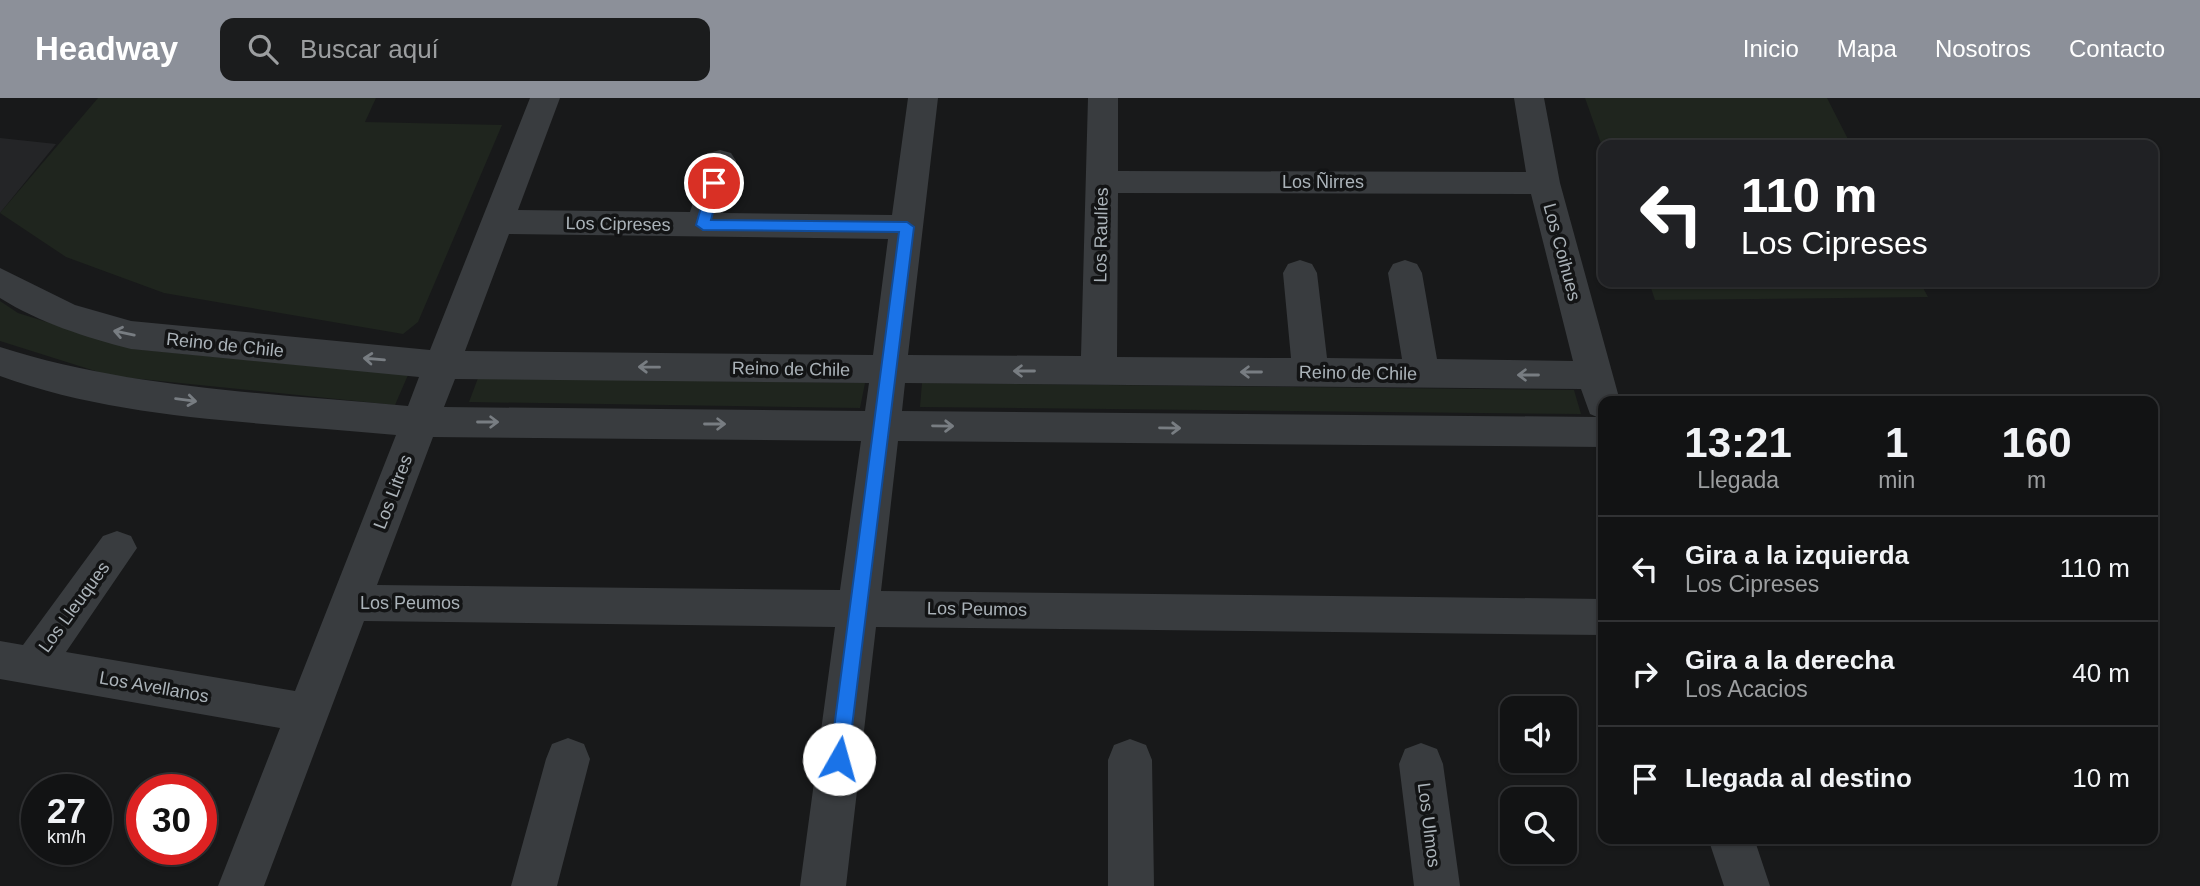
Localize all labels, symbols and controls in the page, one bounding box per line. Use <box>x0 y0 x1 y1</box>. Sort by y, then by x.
search box <box>220 18 710 81</box>
text: Headway <box>35 30 178 67</box>
icon: search <box>244 30 282 68</box>
text: Buscar aquí <box>300 34 439 64</box>
text: Inicio <box>1743 35 1799 62</box>
text: Mapa <box>1837 35 1897 62</box>
text: Nosotros <box>1935 35 2031 62</box>
text: Contacto <box>2069 35 2165 62</box>
pin <box>684 153 744 213</box>
icon: arrive <box>695 164 733 202</box>
icon: left <box>1626 168 1717 259</box>
text: 110 m <box>1741 168 1877 222</box>
street label: Los Ñirres <box>1282 171 1364 192</box>
street label: Los Raulíes <box>1090 187 1112 283</box>
street label: Los Coihues <box>1539 201 1585 303</box>
street label: Los Cipreses <box>565 213 671 235</box>
text: Los Cipreses <box>1741 225 1928 261</box>
one-way arrow <box>113 325 136 339</box>
street label: Reino de Chile <box>165 329 285 361</box>
one-way arrow <box>363 352 386 365</box>
street label: Reino de Chile <box>732 358 850 380</box>
one-way arrow <box>638 360 661 374</box>
street label: Reino de Chile <box>1299 362 1417 384</box>
one-way arrow <box>1012 364 1035 377</box>
one-way arrow <box>1240 365 1263 379</box>
one-way arrow <box>1516 368 1539 382</box>
one-way arrow <box>174 393 197 406</box>
one-way arrow <box>476 415 499 429</box>
one-way arrow <box>704 417 727 431</box>
one-way arrow <box>931 419 954 433</box>
text: 13:21 <box>1684 419 1792 466</box>
text: 1 <box>1885 419 1908 466</box>
text: 160 <box>2002 419 2072 466</box>
one-way arrow <box>1159 421 1182 435</box>
street label: Los Litres <box>370 452 416 532</box>
text: Llegada <box>1697 467 1779 493</box>
text: min <box>1878 467 1915 493</box>
text: m <box>2027 467 2046 493</box>
text: Gira a la izquierda <box>1685 540 1909 570</box>
icon: left <box>1626 550 1664 588</box>
text: 110 m <box>2060 553 2130 583</box>
street label: Los Lleuques <box>34 558 114 656</box>
text: Los Cipreses <box>1685 571 1819 597</box>
street label: Los Peumos <box>360 593 460 613</box>
street label: Los Peumos <box>927 598 1027 620</box>
text: Gira a la derecha <box>1685 645 1895 675</box>
icon: right <box>1626 655 1664 693</box>
text: 40 m <box>2072 658 2130 688</box>
street label: Los Avellanos <box>98 668 210 706</box>
text: Los Acacios <box>1685 676 1808 702</box>
map controls <box>1500 696 1577 864</box>
button: sound <box>1500 696 1577 773</box>
position arrow <box>802 722 876 796</box>
icon: arrive <box>1626 760 1664 798</box>
text: Llegada al destino <box>1685 763 1912 793</box>
text: 10 m <box>2072 763 2130 793</box>
speed limit sign: 30 <box>126 774 217 865</box>
street label: Los Ulmos <box>1414 782 1444 868</box>
button: search <box>1500 787 1577 864</box>
text: 27 <box>47 791 86 830</box>
text: km/h <box>47 827 86 847</box>

